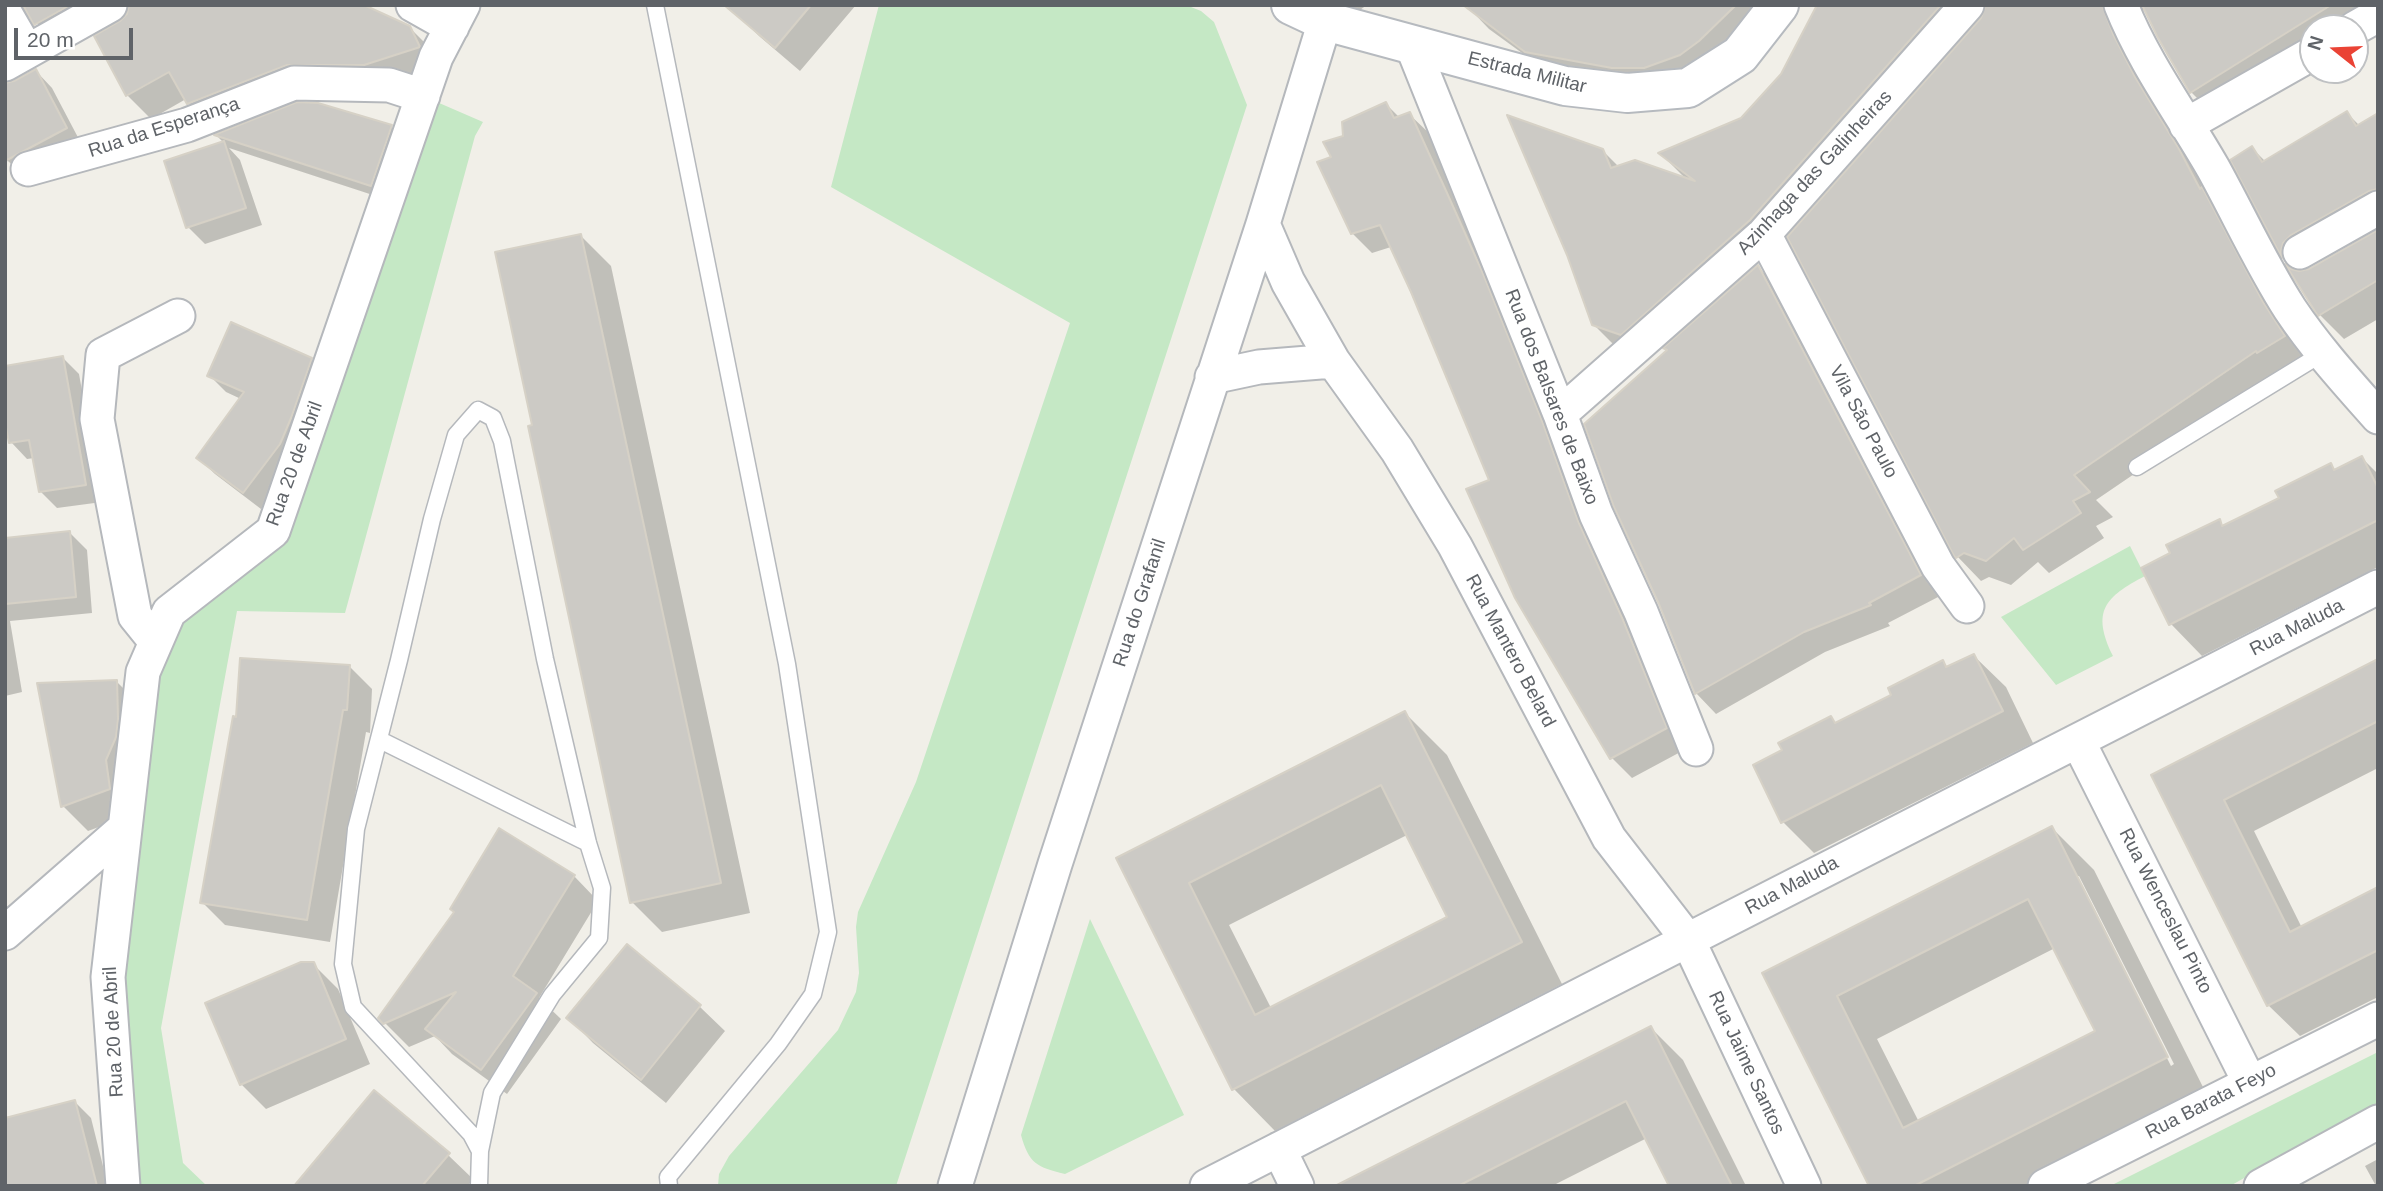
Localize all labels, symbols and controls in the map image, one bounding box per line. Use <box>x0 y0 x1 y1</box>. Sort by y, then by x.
scale bar <box>18 14 136 58</box>
north arrow <box>2299 14 2369 84</box>
text: 20 m <box>27 28 74 51</box>
text: N <box>2303 33 2328 53</box>
street label: Estrada Militar <box>1465 47 1589 99</box>
street label: Azinhaga das Galinheiras <box>1733 86 1897 260</box>
street label: Rua da Esperança <box>86 93 242 163</box>
street label: Rua dos Balsares de Baixo <box>1499 286 1603 508</box>
street label: Vila São Paulo <box>1824 362 1902 482</box>
street label: Rua 20 de Abril <box>262 399 328 529</box>
street label: Rua do Grafanil <box>1109 536 1171 670</box>
street label: Rua Mantero Belard <box>1460 571 1560 731</box>
street label: Rua Maluda <box>2246 595 2348 661</box>
street label: Rua Wenceslau Pinto <box>2113 825 2217 997</box>
street label: Rua Maluda <box>1741 852 1843 920</box>
street label: Rua 20 de Abril <box>99 966 129 1098</box>
street label: Rua Jaime Santos <box>1703 988 1789 1138</box>
street label: Rua Barata Feyo <box>2142 1059 2280 1145</box>

